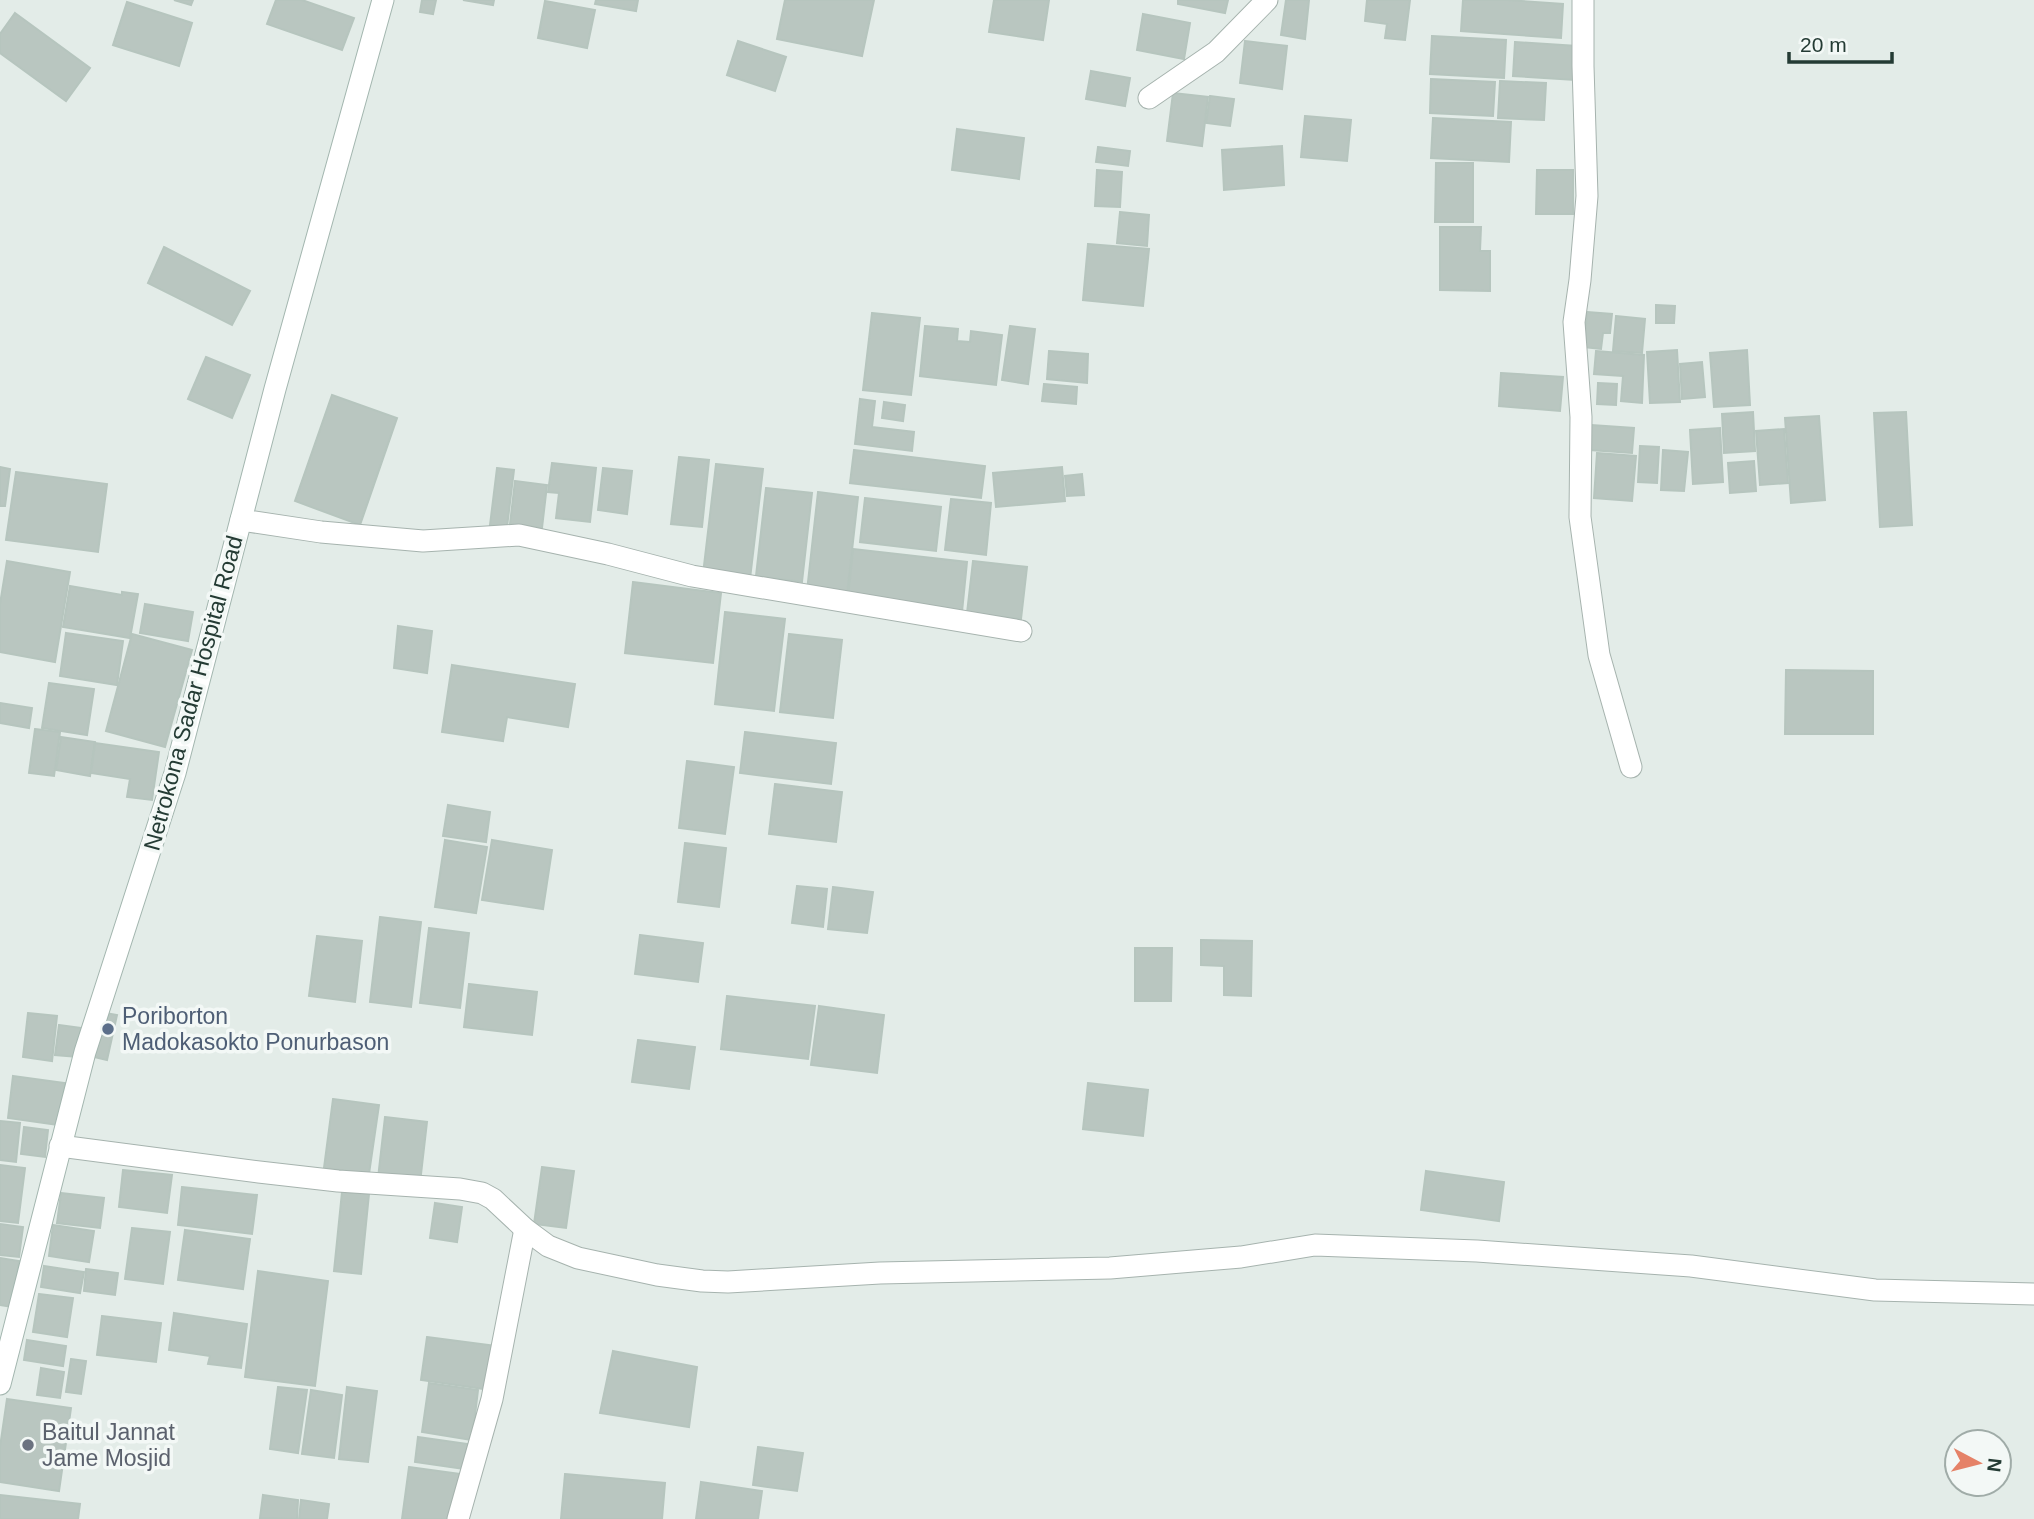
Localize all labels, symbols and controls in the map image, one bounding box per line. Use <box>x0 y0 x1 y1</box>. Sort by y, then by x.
scale bar <box>1789 21 1892 65</box>
text: 20 m <box>1800 33 1847 56</box>
street label: Netrokona Sadar Hospital Road <box>138 533 248 853</box>
place label: Poriborton Madokasokto Ponurbason <box>122 1003 389 1055</box>
marker: Poriborton Madokasokto Ponurbason <box>100 1021 116 1037</box>
place label: Baitul Jannat Jame Mosjid <box>42 1419 176 1471</box>
north arrow <box>1943 1428 2013 1498</box>
marker: Baitul Jannat Jame Mosjid <box>20 1437 36 1453</box>
text: N <box>1983 1457 2006 1473</box>

